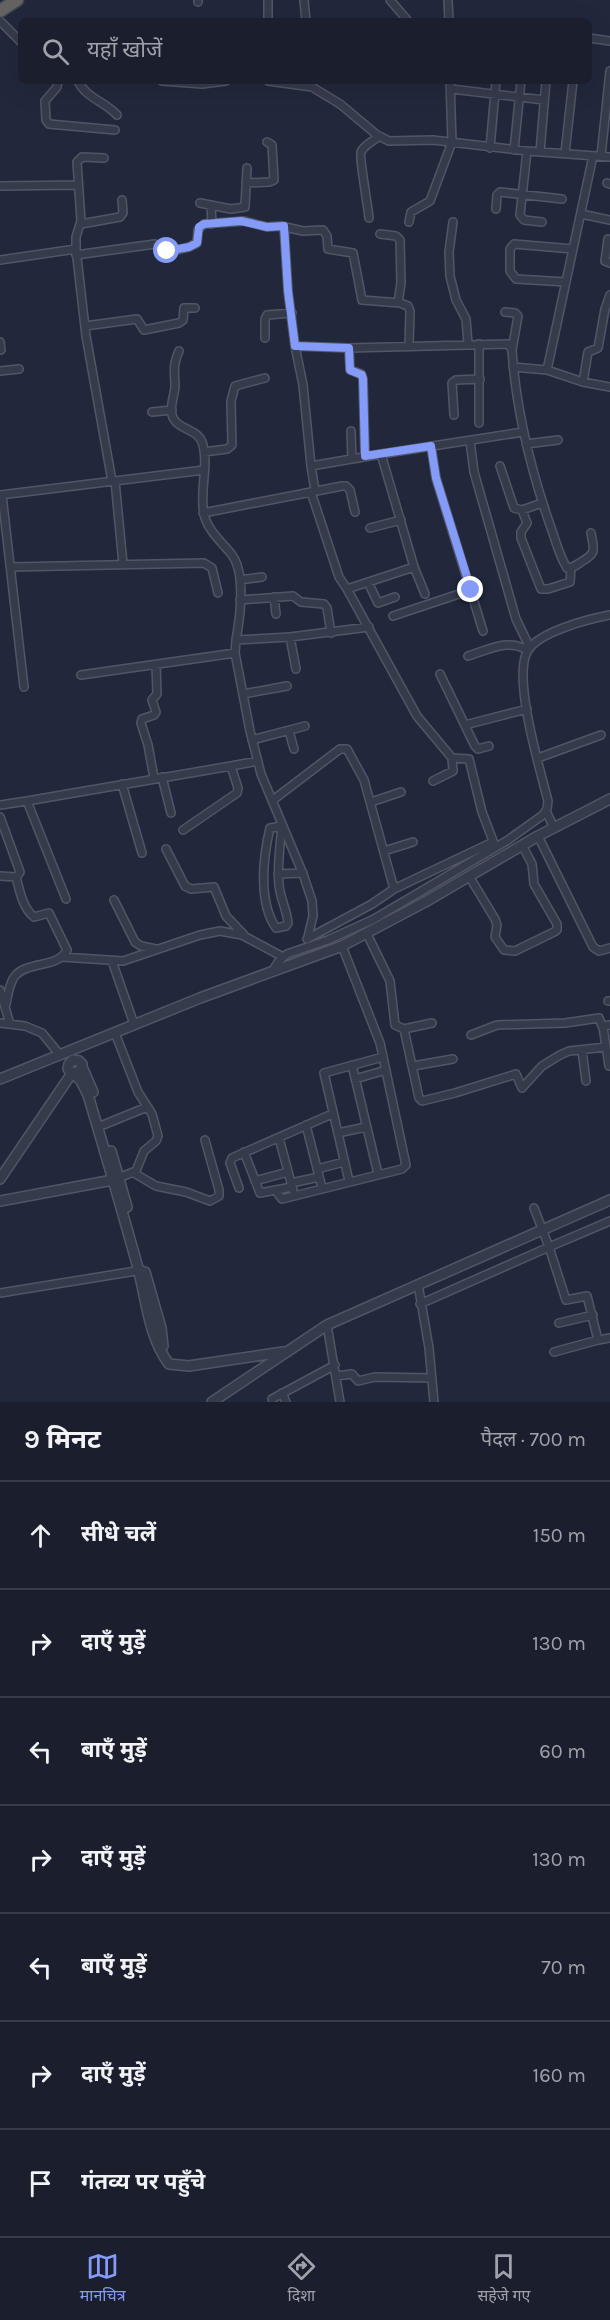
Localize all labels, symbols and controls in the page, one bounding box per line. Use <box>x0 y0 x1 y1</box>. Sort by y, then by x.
search box <box>18 18 592 84</box>
icon: search <box>39 35 72 68</box>
text: यहाँ खोजें <box>87 37 162 63</box>
route start <box>153 237 179 263</box>
route end <box>457 576 483 602</box>
text: 9 मिनट <box>24 1424 101 1455</box>
text: पैदल · 700 m <box>481 1428 586 1451</box>
icon: ahead <box>24 1519 57 1552</box>
text: सीधे चलें <box>81 1521 156 1547</box>
text: 150 m <box>533 1524 586 1547</box>
icon: right <box>24 1627 57 1660</box>
text: दाएँ मुड़ें <box>81 1629 146 1655</box>
text: 130 m <box>532 1632 586 1655</box>
icon: left <box>24 1735 57 1768</box>
text: बाएँ मुड़ें <box>81 1737 147 1763</box>
text: 60 m <box>539 1740 586 1763</box>
icon: right <box>24 1843 57 1876</box>
text: दाएँ मुड़ें <box>81 1845 146 1871</box>
text: 130 m <box>532 1848 586 1871</box>
icon: left <box>24 1951 57 1984</box>
text: बाएँ मुड़ें <box>81 1953 147 1979</box>
text: 70 m <box>541 1956 586 1979</box>
icon: right <box>24 2059 57 2092</box>
text: दाएँ मुड़ें <box>81 2061 146 2087</box>
text: 160 m <box>533 2064 586 2087</box>
icon: arrive <box>24 2167 57 2200</box>
text: गंतव्य पर पहुँचे <box>81 2169 205 2195</box>
tab: मानचित्र <box>80 2250 125 2308</box>
tab: दिशा <box>285 2250 318 2308</box>
tab: सहेजे गए <box>477 2250 530 2308</box>

